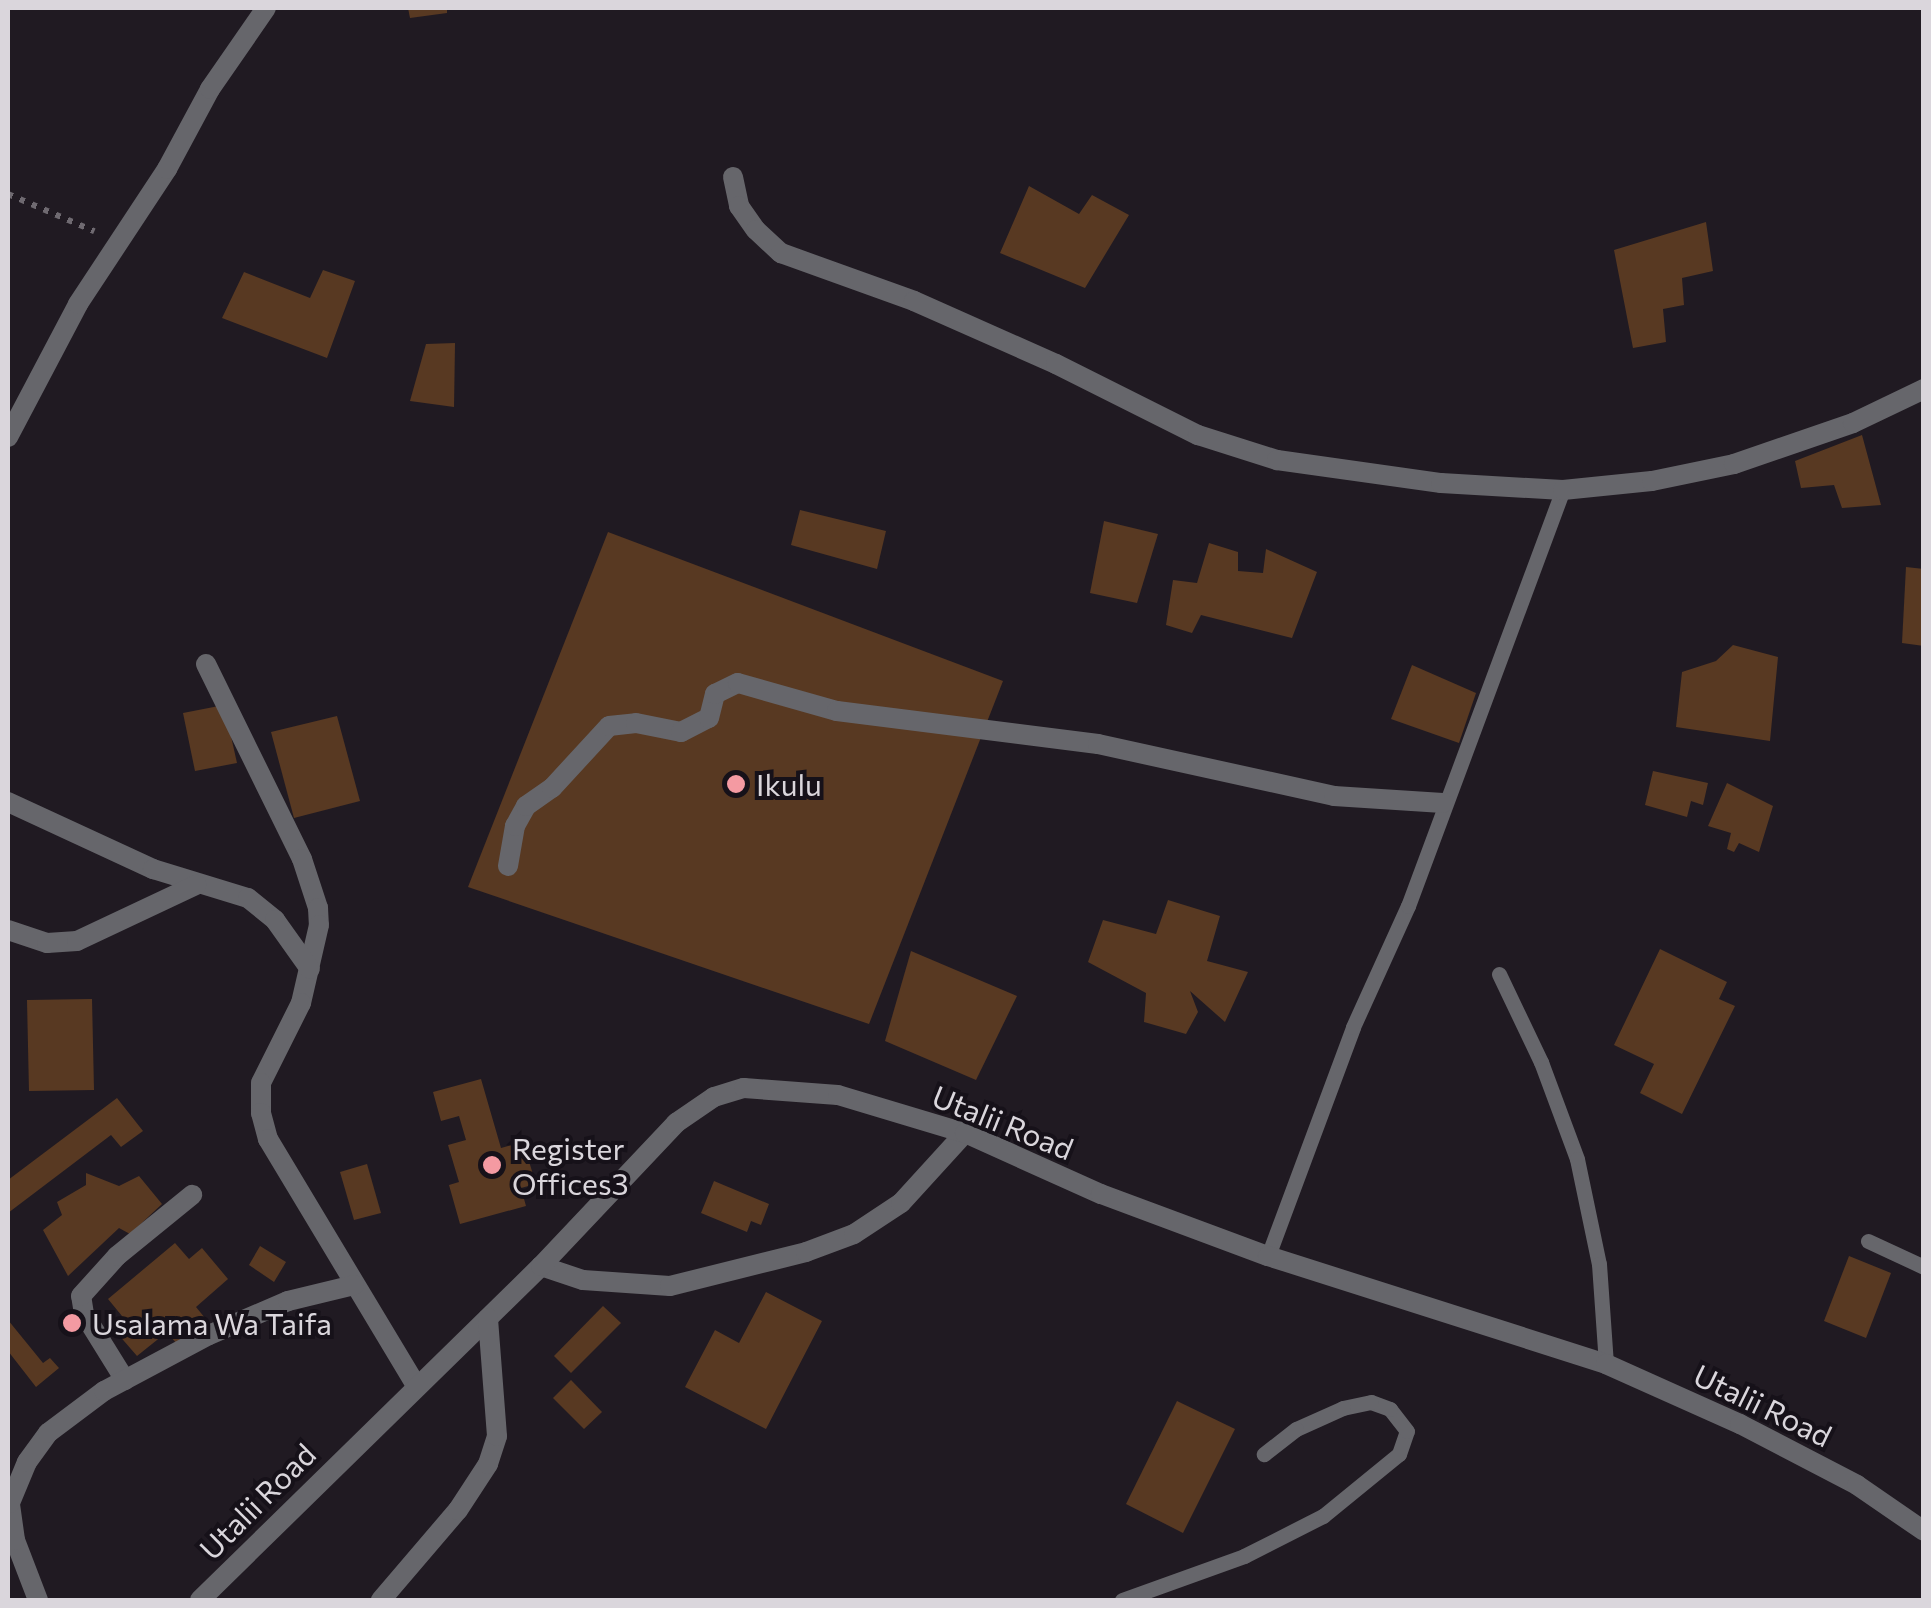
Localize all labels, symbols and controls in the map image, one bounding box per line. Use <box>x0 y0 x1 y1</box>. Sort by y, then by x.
place label: Ikulu <box>756 766 822 802</box>
marker: Ikulu <box>725 773 747 795</box>
street label: Utalii Road <box>927 1077 1079 1167</box>
place label: Register Offices3 <box>512 1130 629 1200</box>
marker: Register Offices3 <box>481 1154 503 1176</box>
place label: Usalama Wa Taifa <box>92 1305 332 1341</box>
marker: Usalama Wa Taifa <box>61 1312 83 1334</box>
street label: Utalii Road <box>1688 1356 1838 1454</box>
street label: Utalii Road <box>192 1436 322 1566</box>

